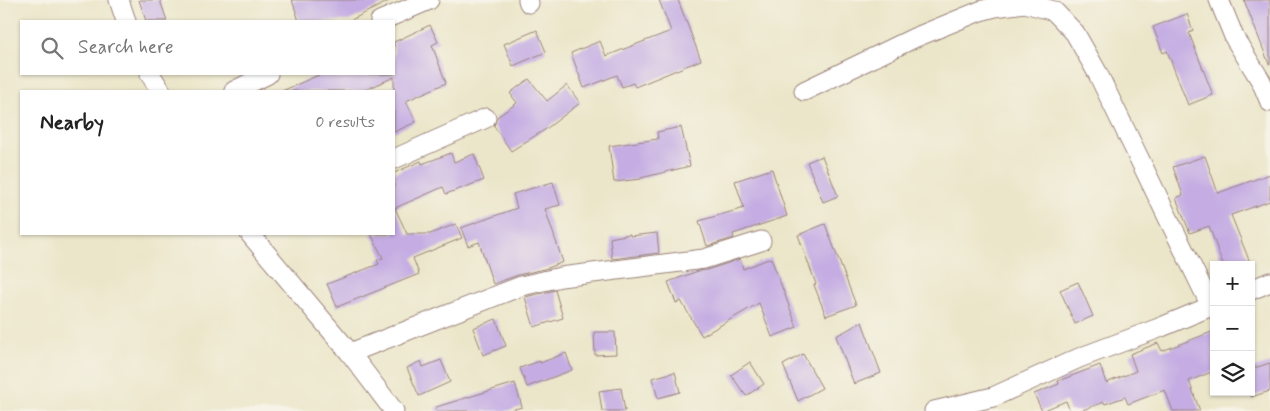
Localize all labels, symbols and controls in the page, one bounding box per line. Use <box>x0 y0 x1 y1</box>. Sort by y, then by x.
search box <box>20 20 395 75</box>
icon: search <box>38 34 66 62</box>
text: Search here <box>78 35 174 60</box>
text: Nearby <box>40 109 104 137</box>
text: 0 results <box>315 112 375 133</box>
map controls <box>1210 261 1255 396</box>
button: + <box>1210 261 1255 306</box>
button: − <box>1210 306 1255 351</box>
button: layers <box>1210 351 1255 396</box>

